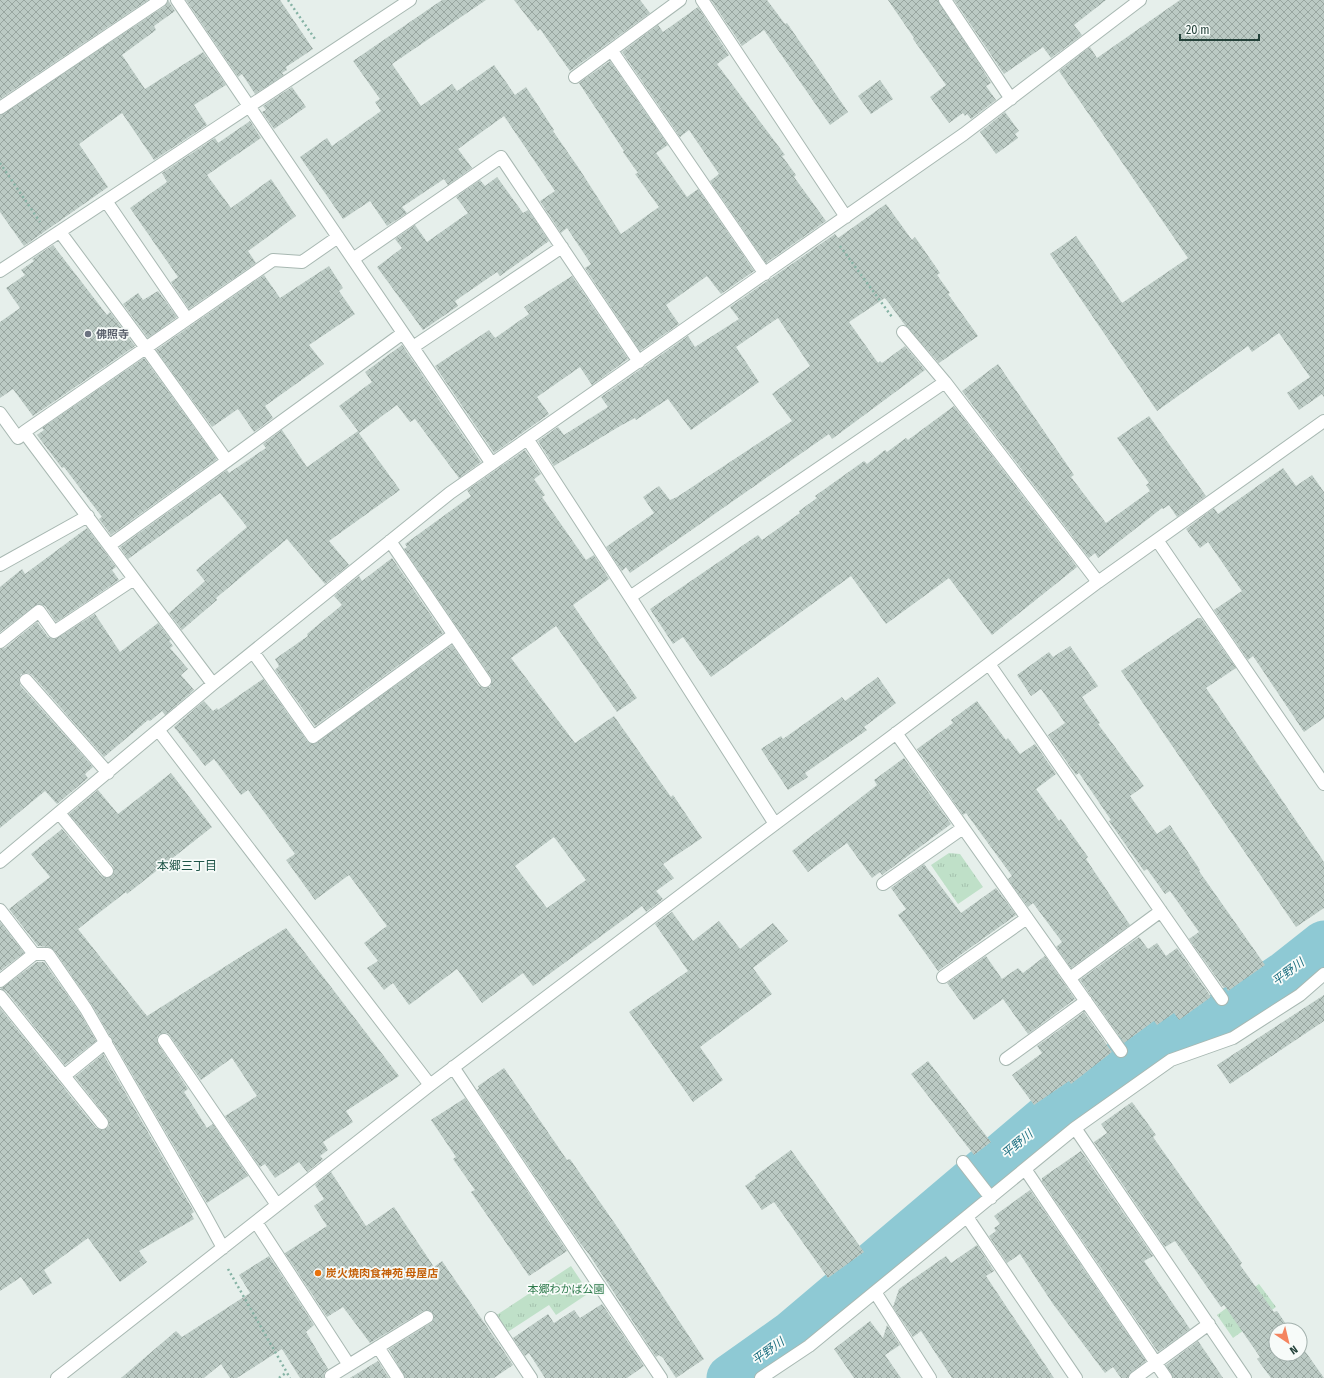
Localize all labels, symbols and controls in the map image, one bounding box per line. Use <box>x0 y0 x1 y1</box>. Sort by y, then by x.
scale bar <box>1180 16 1259 42</box>
text: 20 m <box>1186 23 1210 37</box>
place label: 佛照寺 <box>96 328 129 341</box>
marker: 佛照寺 <box>83 329 93 339</box>
district label: 本郷三丁目 <box>157 859 217 873</box>
water label: 平野川 <box>1269 954 1308 988</box>
water label: 平野川 <box>999 1126 1037 1161</box>
place label: 炭火焼肉食神苑 母屋店 <box>326 1267 438 1280</box>
marker: 炭火焼肉食神苑 母屋店 <box>313 1268 323 1278</box>
park label: 本郷わかば公園 <box>528 1283 605 1296</box>
north arrow <box>1268 1322 1308 1362</box>
water label: 平野川 <box>749 1334 788 1367</box>
text: N <box>1287 1343 1300 1357</box>

